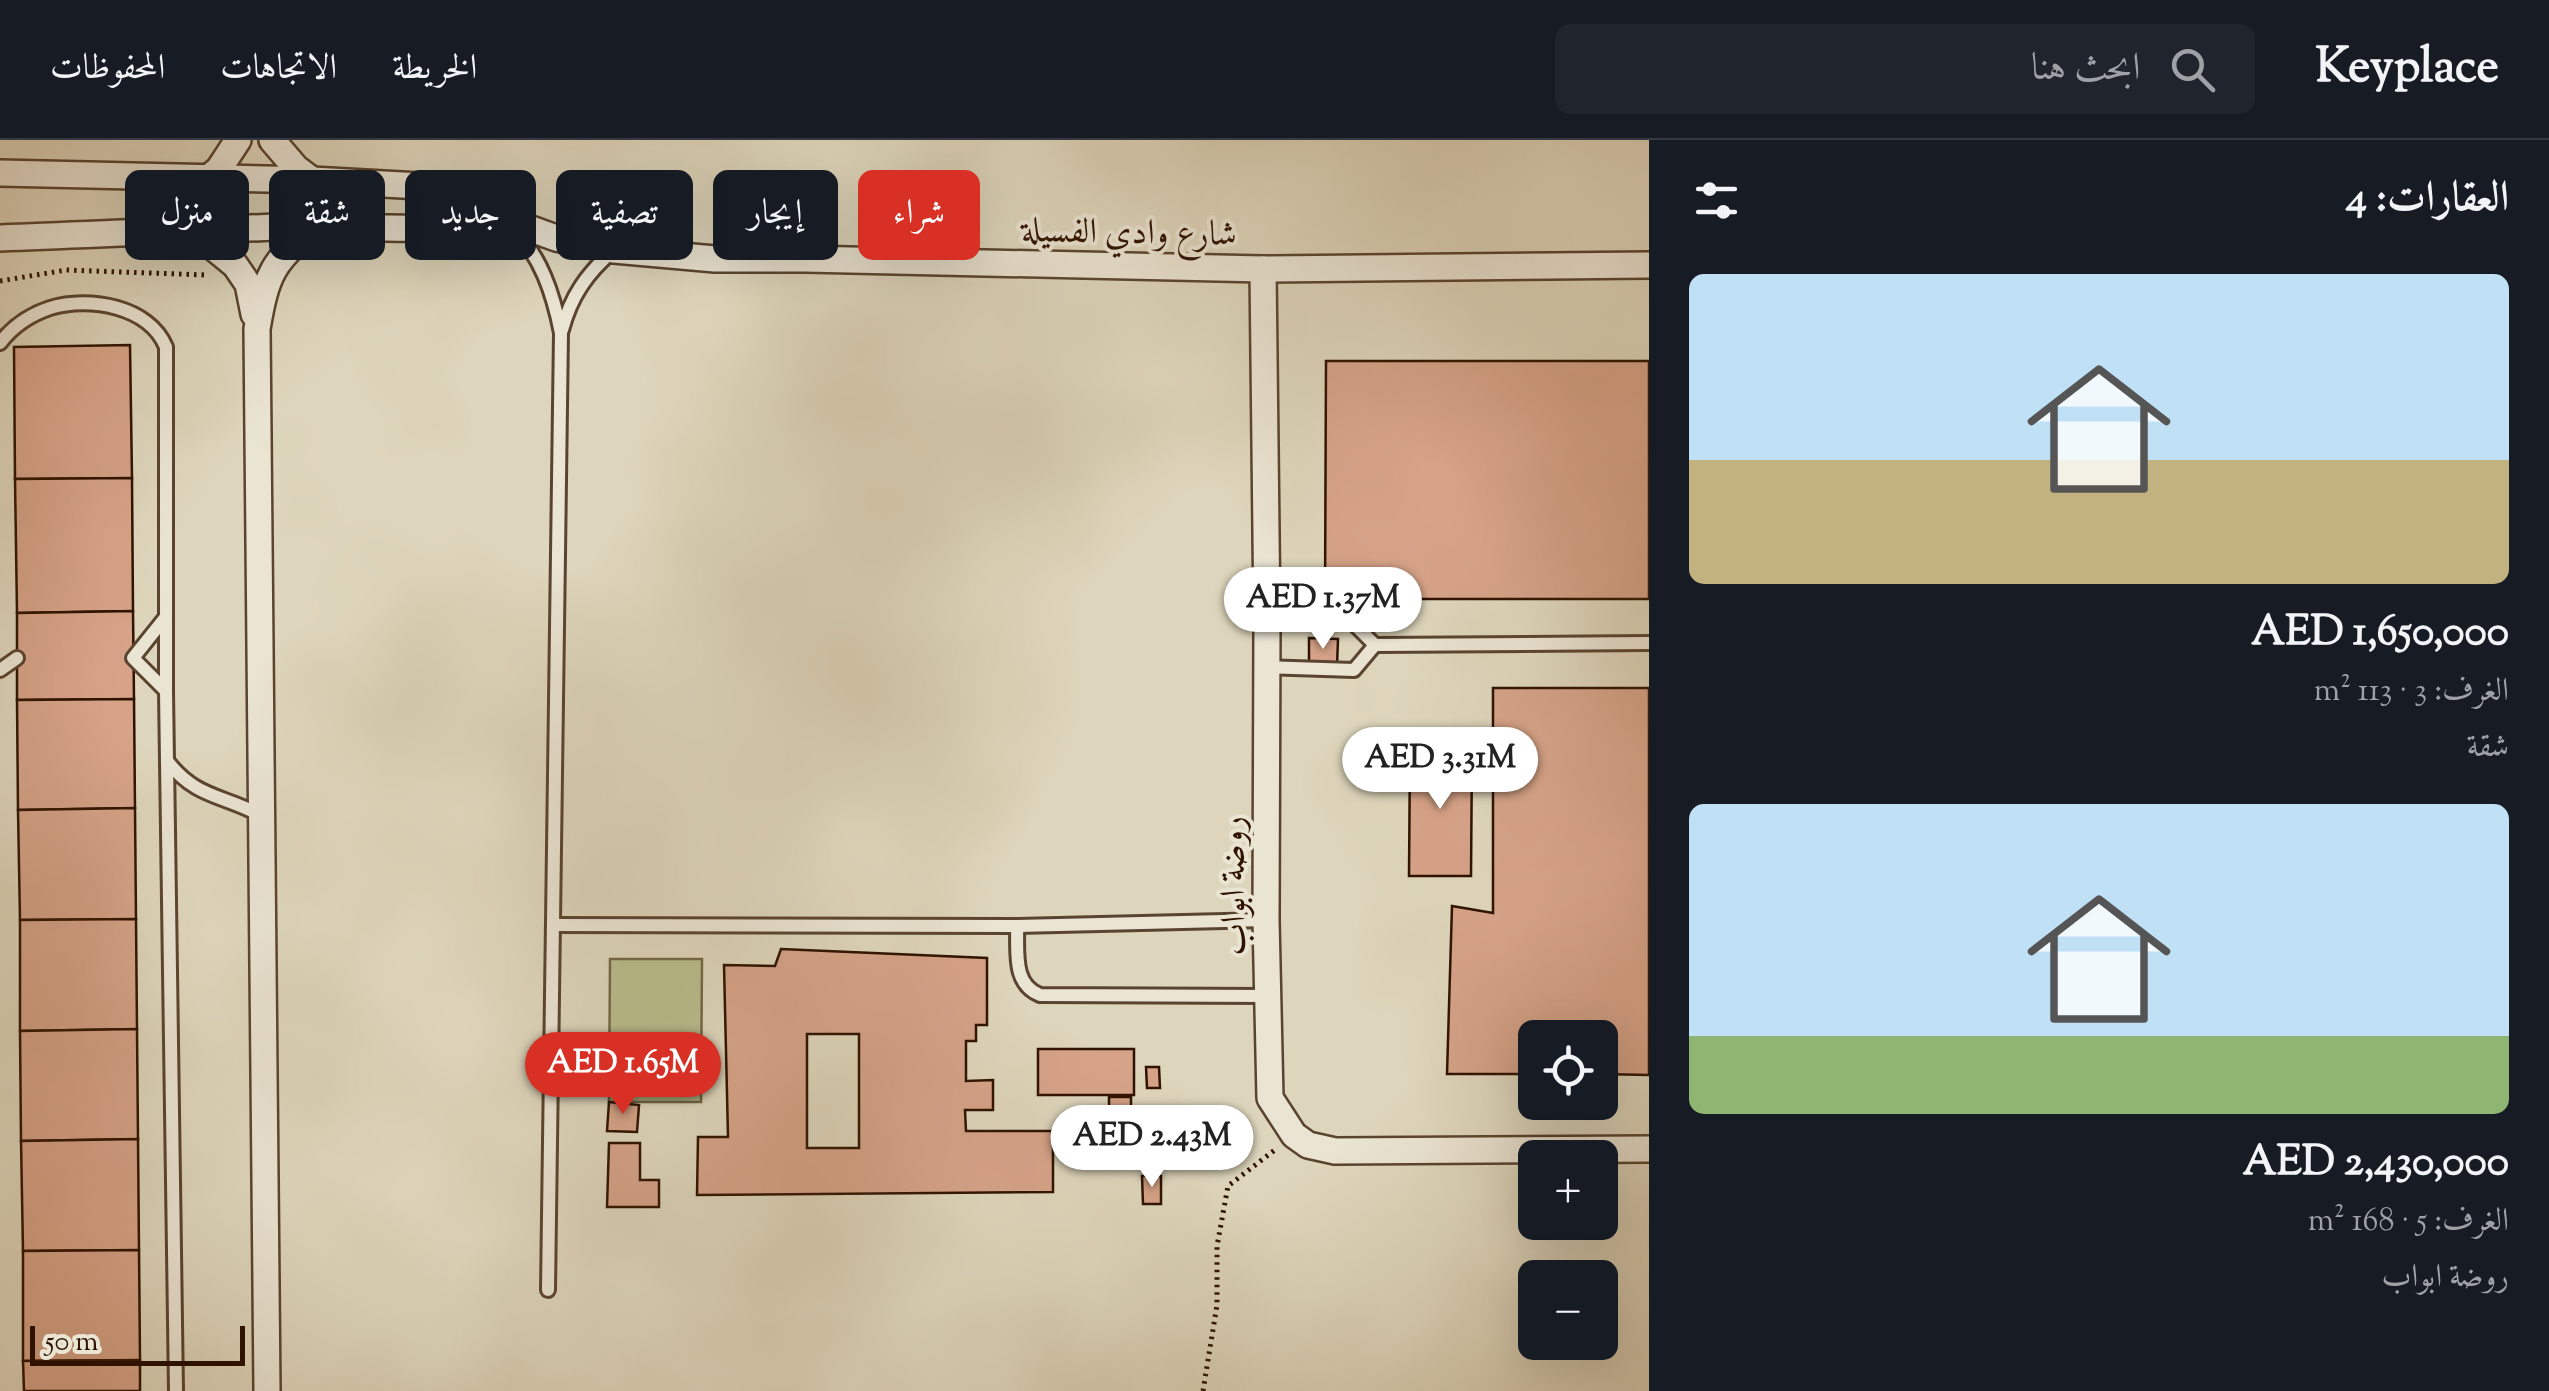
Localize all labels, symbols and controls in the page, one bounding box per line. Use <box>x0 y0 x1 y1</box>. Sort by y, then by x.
search box <box>1555 24 2255 114</box>
text: Keyplace <box>2315 35 2499 104</box>
icon: search <box>2165 42 2220 97</box>
text: ابحث هنا <box>2031 43 2140 97</box>
text: المحفوظات <box>50 44 165 95</box>
text: الاتجاهات <box>220 44 337 95</box>
text: الخريطة <box>392 44 477 95</box>
chip: منزل <box>125 170 249 260</box>
chip: شقة <box>269 170 385 260</box>
chip: جديد <box>405 170 536 260</box>
chip: تصفية <box>556 170 693 260</box>
chip: إيجار <box>713 170 838 260</box>
chip: شراء <box>858 170 980 260</box>
text: العقارات: 4 <box>2346 170 2509 230</box>
icon: filters <box>1689 173 1744 228</box>
street label: شارع وادي الفسيلة <box>1019 207 1237 262</box>
icon: home <box>2009 339 2189 519</box>
pin: AED 1.37M <box>1209 567 1437 652</box>
text: AED 1.37M <box>1246 576 1400 622</box>
text: AED 1,650,000 <box>2251 604 2509 664</box>
text: الغرف: 3 · 113 m² <box>2314 669 2509 715</box>
text: شقة <box>2467 725 2509 771</box>
pin: AED 3.31M <box>1326 727 1554 812</box>
text: AED 3.31M <box>1364 736 1516 782</box>
street label: روضة ابواب <box>1209 816 1262 956</box>
icon: home <box>2009 869 2189 1049</box>
map controls <box>1518 1020 1618 1360</box>
button: locate <box>1518 1020 1618 1120</box>
pin: AED 1.65M <box>509 1032 737 1117</box>
text: AED 1.65M <box>547 1041 699 1087</box>
pin: AED 2.43M <box>1038 1105 1266 1190</box>
text: AED 2.43M <box>1073 1114 1231 1160</box>
text: AED 2,430,000 <box>2242 1134 2509 1194</box>
button: + <box>1518 1140 1618 1240</box>
text: الغرف: 5 · 168 m² <box>2308 1199 2509 1245</box>
text: روضة ابواب <box>2382 1255 2509 1301</box>
button: − <box>1518 1260 1618 1360</box>
scale bar <box>30 1321 245 1366</box>
text: 50 m <box>45 1323 99 1363</box>

